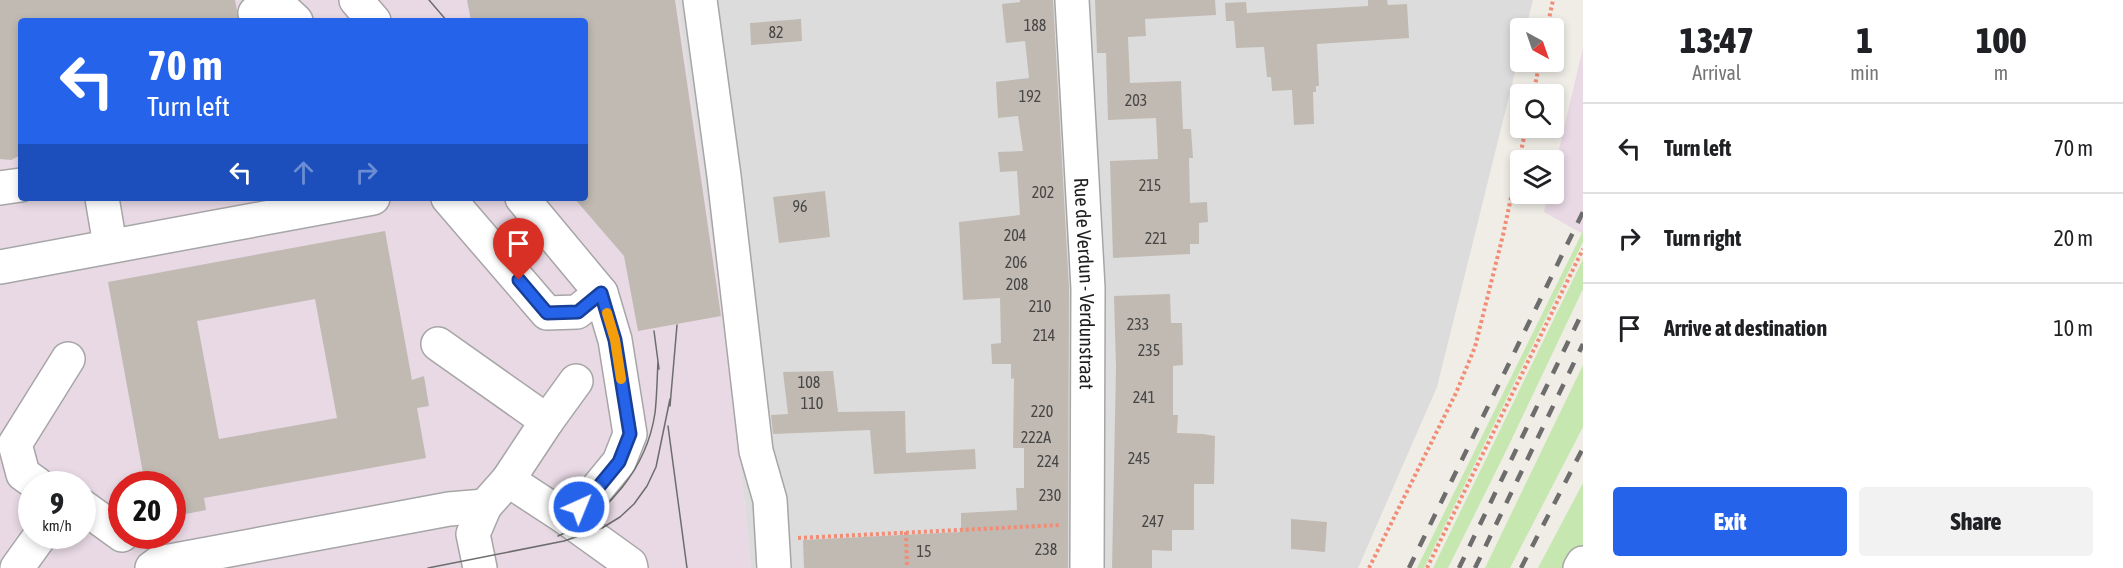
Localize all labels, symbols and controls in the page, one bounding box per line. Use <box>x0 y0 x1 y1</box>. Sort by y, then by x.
house number: 188 <box>1024 16 1046 34</box>
north arrow <box>1510 18 1564 72</box>
map controls <box>1510 18 1564 204</box>
text: 13:47 <box>1680 19 1754 61</box>
text: 1 <box>1856 19 1873 61</box>
text: 100 <box>1976 19 2026 61</box>
house number: 82 <box>768 23 784 41</box>
text: 70 m <box>147 41 222 89</box>
icon: left <box>48 42 126 120</box>
text: Arrival <box>1692 61 1741 84</box>
text: min <box>1850 61 1879 84</box>
text: m <box>1994 61 2008 84</box>
button: search <box>1510 84 1564 138</box>
house number: 192 <box>1019 87 1041 105</box>
text: Turn left <box>147 91 230 122</box>
house number: 203 <box>1125 91 1147 109</box>
icon: left <box>1613 132 1646 165</box>
text: Turn left <box>1664 135 1731 161</box>
text: 70 m <box>2053 135 2093 161</box>
button: layers <box>1510 150 1564 204</box>
icon: left <box>224 156 257 189</box>
icon: ahead <box>287 156 320 189</box>
icon: right <box>350 156 383 189</box>
house number: 215 <box>1139 176 1161 194</box>
street label: Rue de Verdun - Verdunstraat <box>1070 177 1100 390</box>
house number: 202 <box>1032 183 1054 201</box>
house number: 96 <box>792 197 808 215</box>
pin <box>493 218 544 280</box>
icon: right <box>1613 222 1646 255</box>
text: Turn right <box>1664 225 1741 251</box>
text: 20 m <box>2053 225 2093 251</box>
house number: 204 <box>1004 226 1026 244</box>
icon: arrive <box>502 227 535 260</box>
house number: 221 <box>1145 229 1167 247</box>
house number: 206 <box>1005 253 1027 271</box>
house number: 208 <box>1006 275 1028 293</box>
house number: 210 <box>1029 297 1051 315</box>
icon: arrive <box>1613 312 1646 345</box>
house number: 233 <box>1127 315 1149 333</box>
text: Arrive at destination <box>1664 315 1827 341</box>
text: 10 m <box>2053 315 2093 341</box>
house number: 214 <box>1033 326 1055 344</box>
house number: 235 <box>1138 341 1160 359</box>
house number: 108 <box>798 373 820 391</box>
house number: 241 <box>1133 388 1155 406</box>
house number: 110 <box>801 394 823 412</box>
house number: 220 <box>1031 402 1053 420</box>
house number: 222A <box>1021 428 1051 446</box>
house number: 245 <box>1128 449 1150 467</box>
house number: 224 <box>1037 452 1059 470</box>
speed limit sign: 20 <box>108 471 186 549</box>
position arrow <box>547 475 611 539</box>
text: 9 <box>50 486 64 520</box>
house number: 230 <box>1039 486 1061 504</box>
button: Exit <box>1613 487 1847 556</box>
button: Share <box>1859 487 2093 556</box>
house number: 247 <box>1142 512 1164 530</box>
text: km/h <box>42 517 72 534</box>
house number: 238 <box>1035 540 1057 558</box>
house number: 15 <box>916 542 932 560</box>

